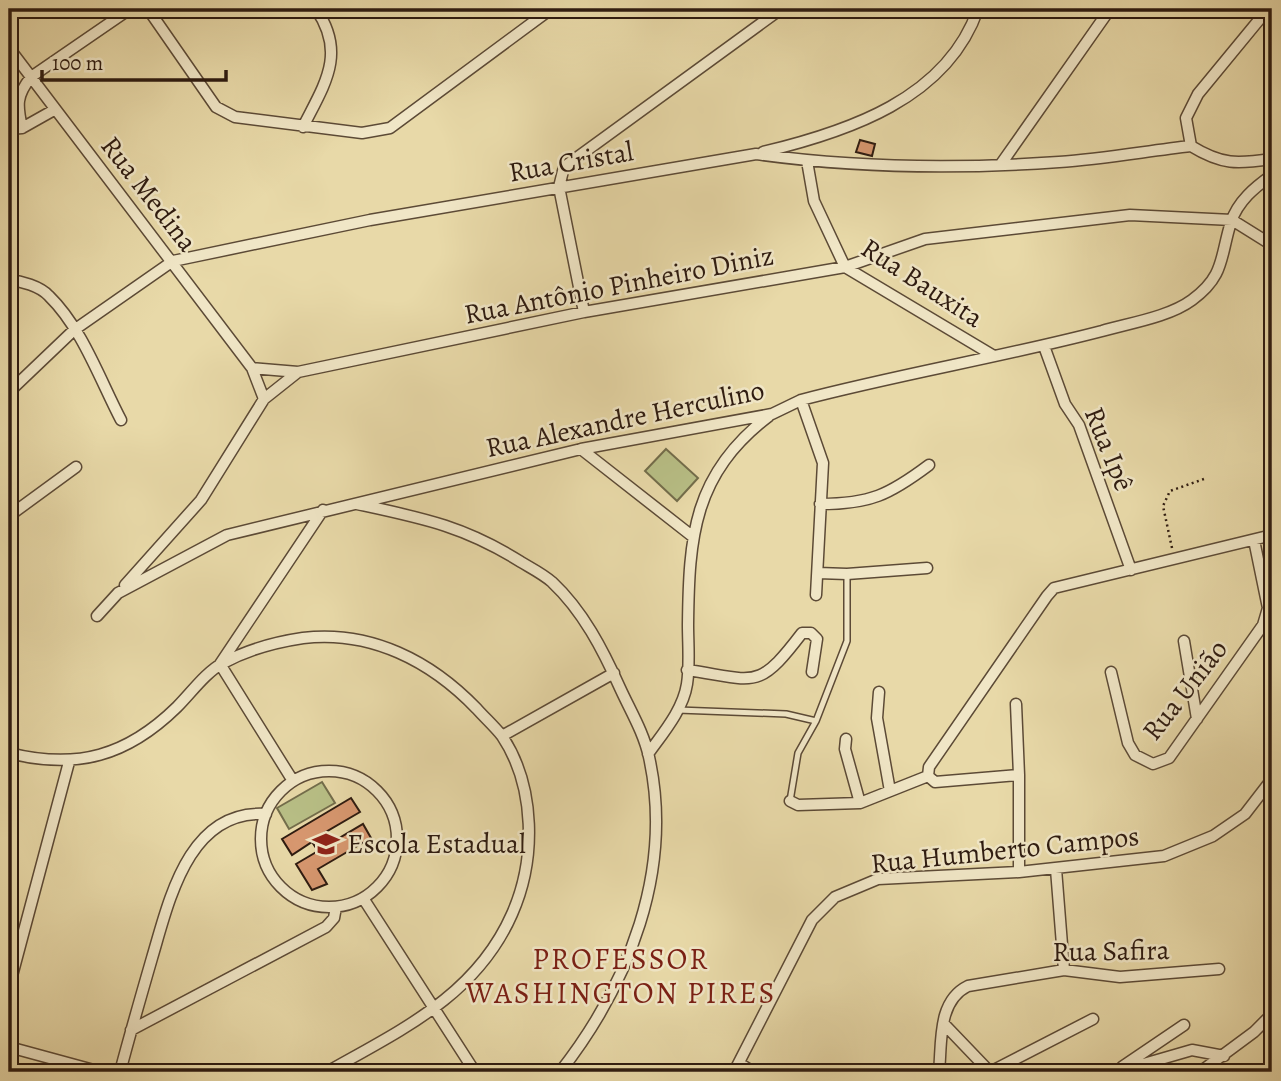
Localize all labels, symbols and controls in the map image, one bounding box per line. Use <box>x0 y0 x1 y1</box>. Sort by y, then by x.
scale bar <box>42 38 226 82</box>
text: 100 m <box>52 49 103 77</box>
street label: Rua Medina <box>92 128 206 260</box>
street label: Rua Cristal <box>506 132 636 192</box>
street label: Rua Bauxita <box>854 229 990 337</box>
street label: Rua Antônio Pinheiro Diniz <box>461 236 777 334</box>
street label: Rua Alexandre Herculino <box>482 371 768 467</box>
street label: Rua Ipê <box>1075 401 1143 497</box>
street label: Rua União <box>1133 632 1237 748</box>
street label: Rua Humberto Campos <box>869 817 1141 883</box>
place label: Escola Estadual <box>347 825 526 863</box>
school or university icon: Escola Estadual <box>311 829 341 859</box>
street label: Rua Safira <box>1052 931 1170 971</box>
district label: PROFESSOR WASHINGTON PIRES <box>465 939 776 1013</box>

